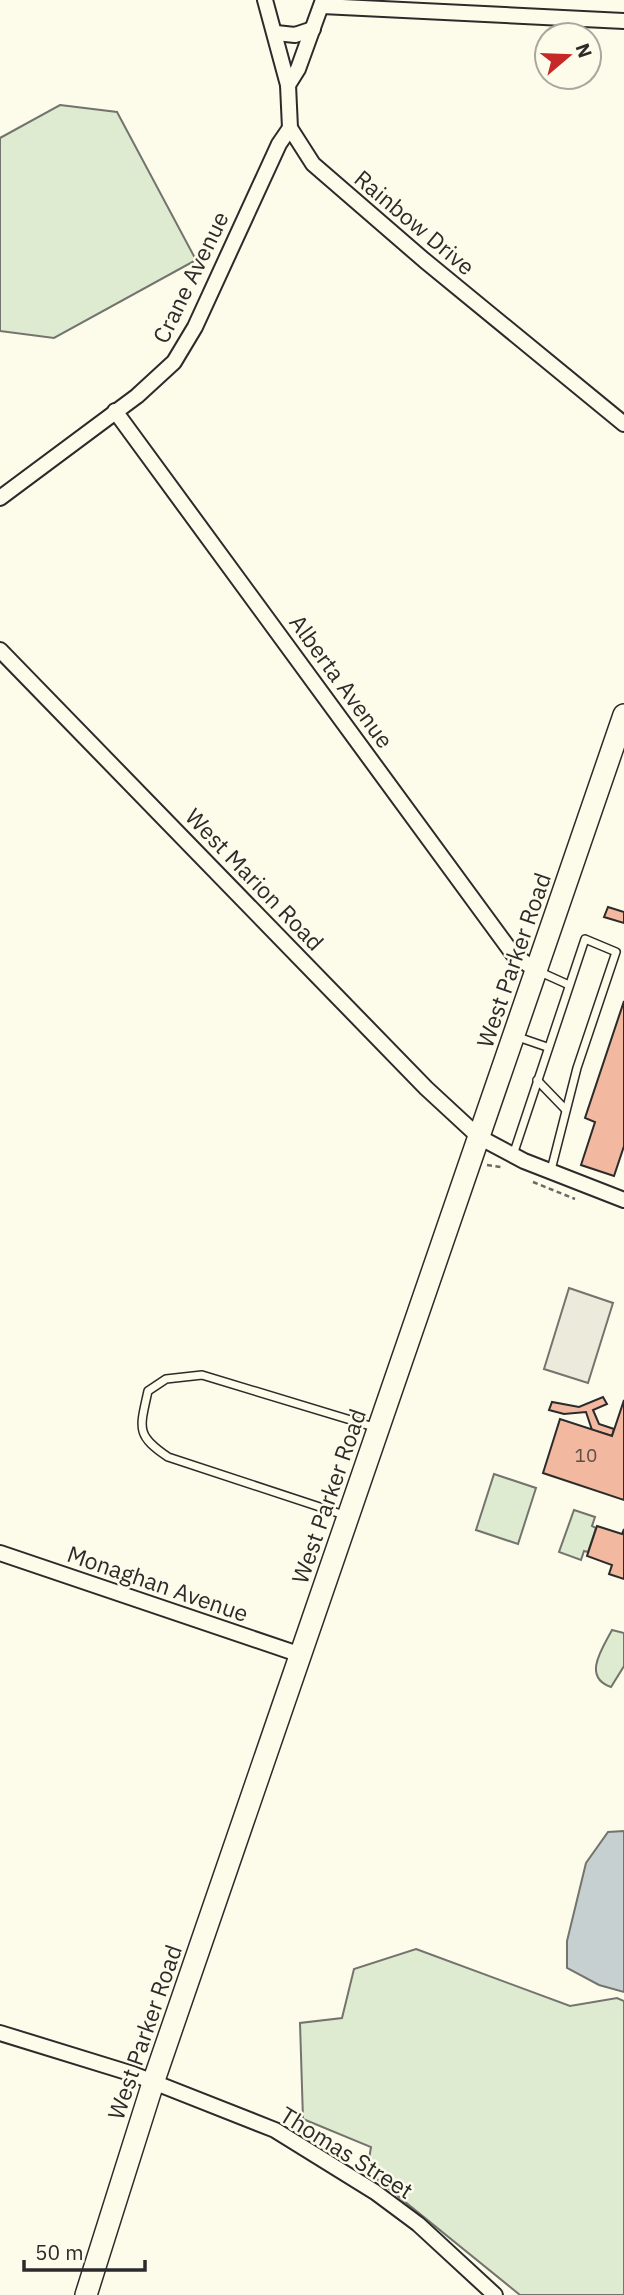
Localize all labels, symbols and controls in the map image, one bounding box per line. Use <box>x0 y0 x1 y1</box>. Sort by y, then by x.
north arrow <box>533 21 603 91</box>
text: N <box>570 40 598 61</box>
street label: Rainbow Drive <box>349 163 481 281</box>
street label: Crane Avenue <box>145 206 235 348</box>
street label: Alberta Avenue <box>283 608 401 754</box>
street label: West Marion Road <box>179 801 331 957</box>
street label: West Parker Road <box>469 869 557 1051</box>
street label: West Parker Road <box>284 1405 372 1587</box>
house number: 10 <box>575 1443 597 1467</box>
street label: Monaghan Avenue <box>63 1538 253 1628</box>
street label: West Parker Road <box>100 1941 188 2123</box>
street label: Thomas Street <box>275 2099 419 2205</box>
scale bar <box>24 2228 145 2272</box>
text: 50 m <box>35 2238 84 2266</box>

